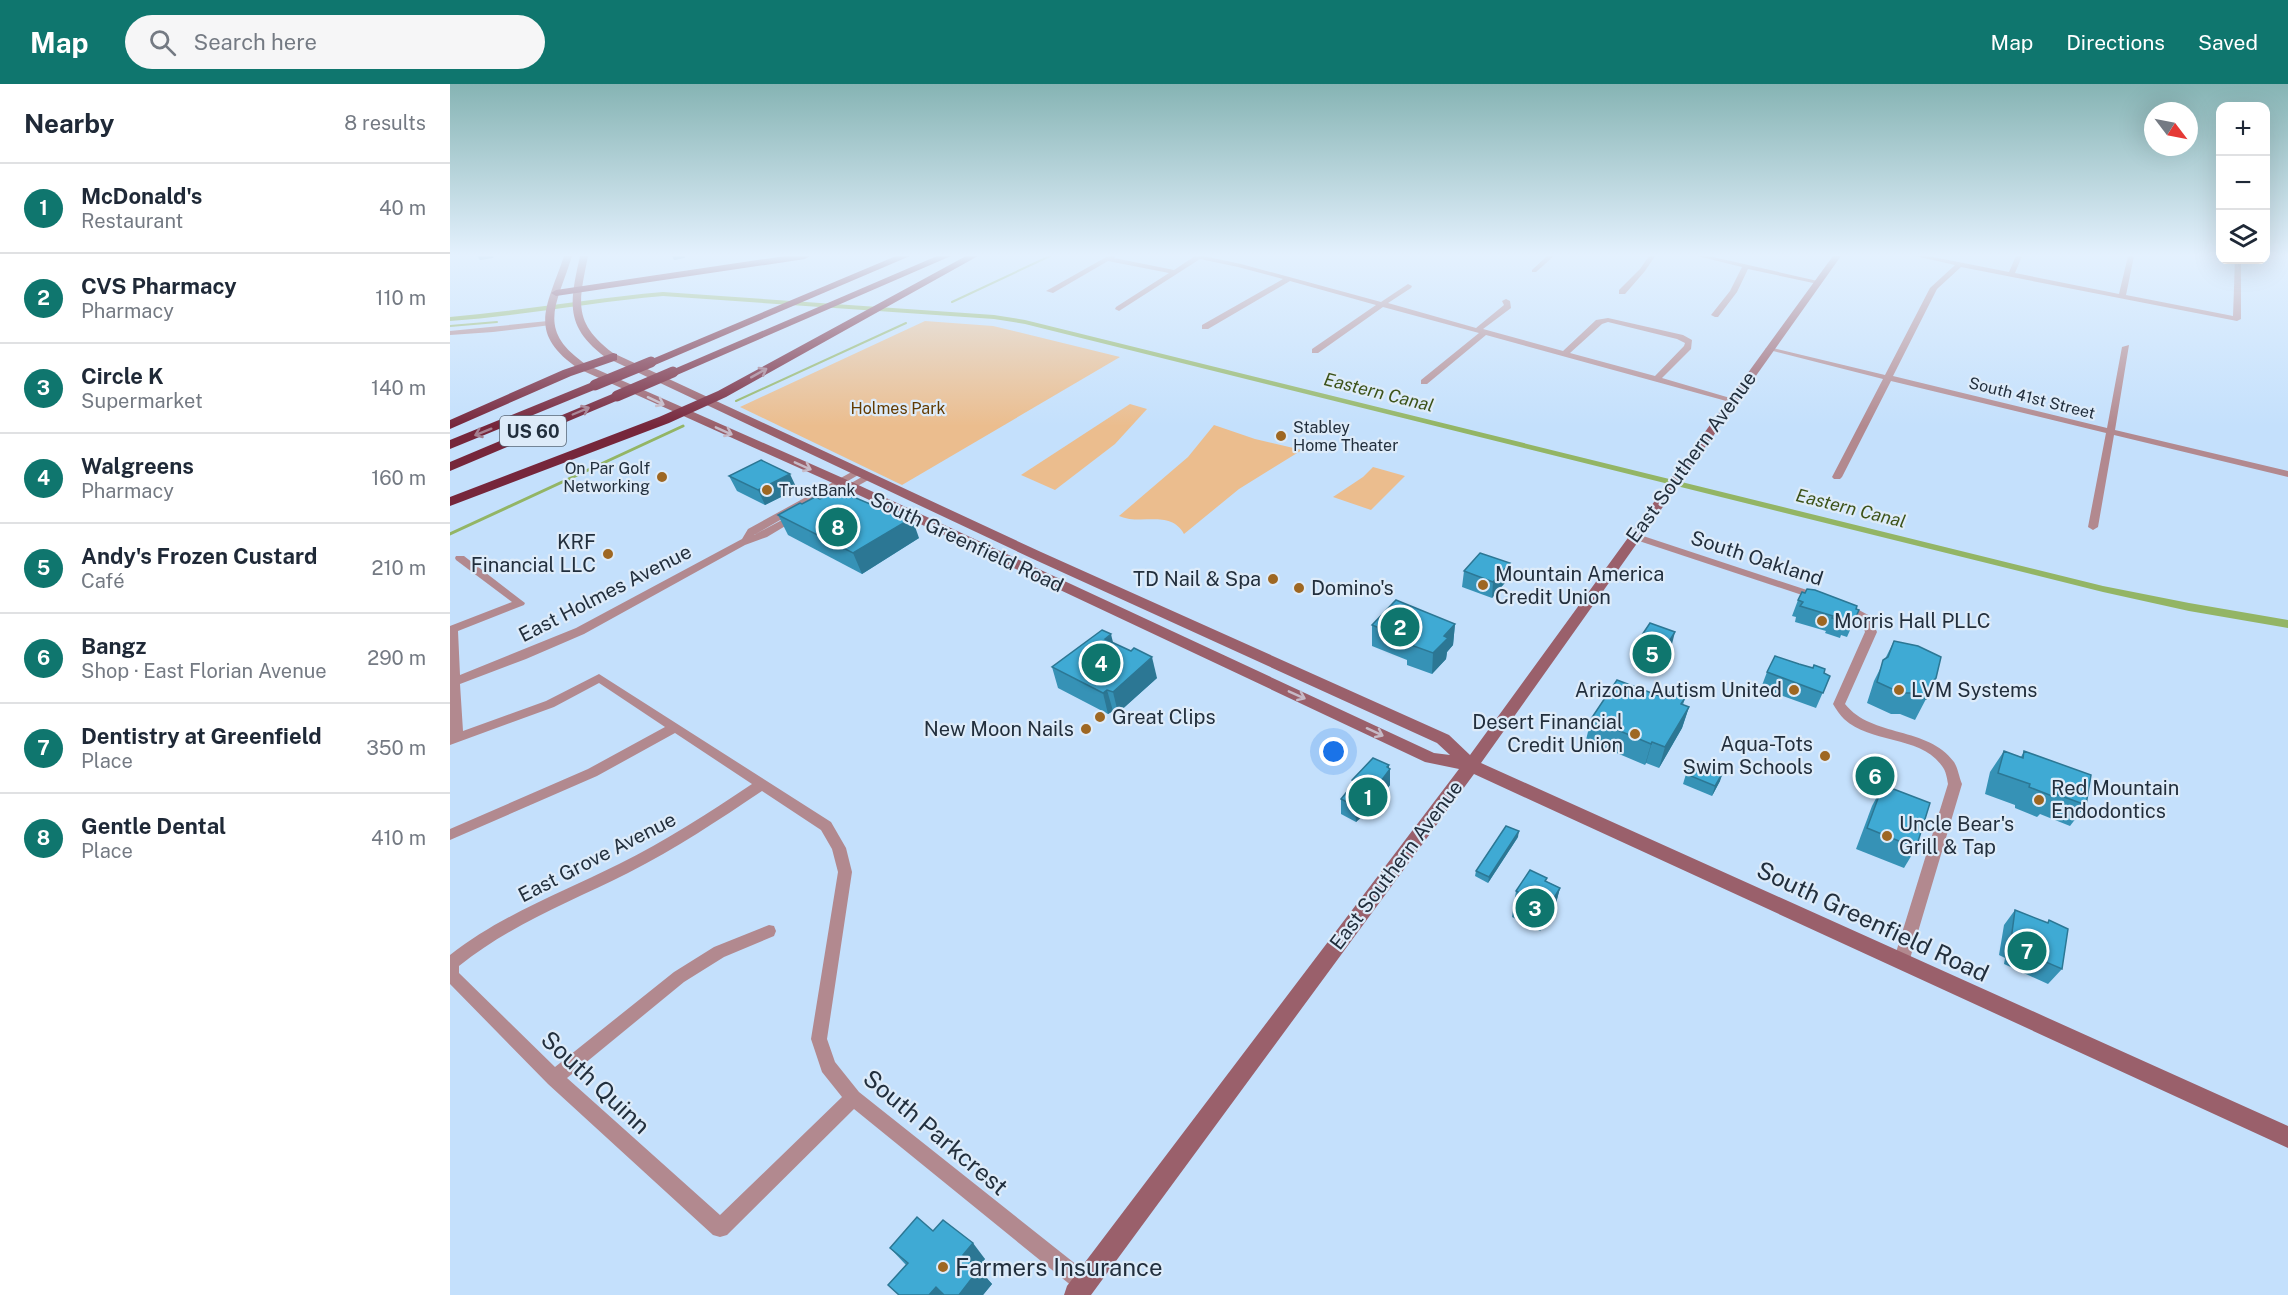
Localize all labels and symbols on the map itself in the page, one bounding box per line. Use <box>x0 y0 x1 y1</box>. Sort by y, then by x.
north arrow <box>2144 102 2198 156</box>
one-way arrow <box>750 367 767 379</box>
street label: East Southern Avenue <box>1621 367 1761 547</box>
water label: Eastern Canal <box>1322 368 1436 416</box>
street label: South 41st Street <box>1967 373 2097 423</box>
one-way arrow <box>647 396 665 408</box>
park label: Holmes Park <box>851 399 945 418</box>
one-way arrow <box>571 405 590 416</box>
road number: US 60 <box>500 416 566 446</box>
place label: Stabley Home Theater <box>1293 418 1398 455</box>
one-way arrow <box>714 426 732 438</box>
one-way arrow <box>474 427 492 438</box>
marker: Stabley Home Theater <box>1274 429 1288 443</box>
place label: On Par Golf Networking <box>563 459 650 496</box>
one-way arrow <box>794 461 812 472</box>
marker: On Par Golf Networking <box>655 470 669 484</box>
place label: TrustBank <box>779 481 855 500</box>
marker: TrustBank <box>760 483 774 497</box>
water label: Eastern Canal <box>1794 484 1908 532</box>
street label: South Greenfield Road <box>867 487 1067 597</box>
pin: 8 <box>818 504 858 550</box>
street label: South Oakland <box>1688 525 1826 591</box>
place label: KRF Financial LLC <box>471 530 596 577</box>
street label: East Holmes Avenue <box>515 539 695 647</box>
marker: KRF Financial LLC <box>601 547 615 561</box>
place label: Mountain America Credit Union <box>1495 562 1664 609</box>
place label: TD Nail & Spa <box>1133 567 1261 591</box>
marker: TD Nail & Spa <box>1266 572 1280 586</box>
place label: Domino's <box>1311 576 1394 600</box>
marker: Mountain America Credit Union <box>1476 578 1490 592</box>
marker: Domino's <box>1292 581 1306 595</box>
pin: 2 <box>1380 604 1420 650</box>
place label: Morris Hall PLLC <box>1834 609 1991 633</box>
marker: Morris Hall PLLC <box>1815 614 1829 628</box>
pin: 5 <box>1632 632 1672 676</box>
pin: 4 <box>1082 640 1120 686</box>
place label: Arizona Autism United <box>1575 678 1782 702</box>
place label: LVM Systems <box>1911 678 2037 702</box>
marker: Arizona Autism United <box>1787 683 1801 697</box>
marker: LVM Systems <box>1892 683 1906 697</box>
one-way arrow <box>1288 690 1306 702</box>
place label: Great Clips <box>1112 705 1216 729</box>
marker: Great Clips <box>1093 710 1107 724</box>
place label: Desert Financial Credit Union <box>1472 710 1623 757</box>
place label: New Moon Nails <box>924 717 1074 741</box>
marker: New Moon Nails <box>1079 722 1093 736</box>
one-way arrow <box>1365 726 1383 738</box>
marker: Desert Financial Credit Union <box>1628 727 1642 741</box>
place label: Aqua-Tots Swim Schools <box>1682 732 1813 779</box>
your location <box>1319 737 1348 766</box>
marker: Aqua-Tots Swim Schools <box>1818 749 1832 763</box>
pin: 6 <box>1856 754 1894 798</box>
pin: 1 <box>1348 774 1388 820</box>
street label: East Southern Avenue <box>1325 776 1467 954</box>
place label: Red Mountain Endodontics <box>2051 776 2179 823</box>
marker: Red Mountain Endodontics <box>2032 793 2046 807</box>
street label: East Grove Avenue <box>514 807 680 907</box>
place label: Uncle Bear's Grill & Tap <box>1899 812 2014 859</box>
marker: Uncle Bear's Grill & Tap <box>1880 829 1894 843</box>
street label: South Greenfield Road <box>1753 855 1993 987</box>
pin: 3 <box>1516 886 1554 930</box>
pin: 7 <box>2008 928 2046 974</box>
street label: South Quinn <box>536 1025 656 1139</box>
street label: South Parkcrest <box>858 1063 1014 1201</box>
place label: Farmers Insurance <box>955 1253 1163 1281</box>
marker: Farmers Insurance <box>936 1260 950 1274</box>

